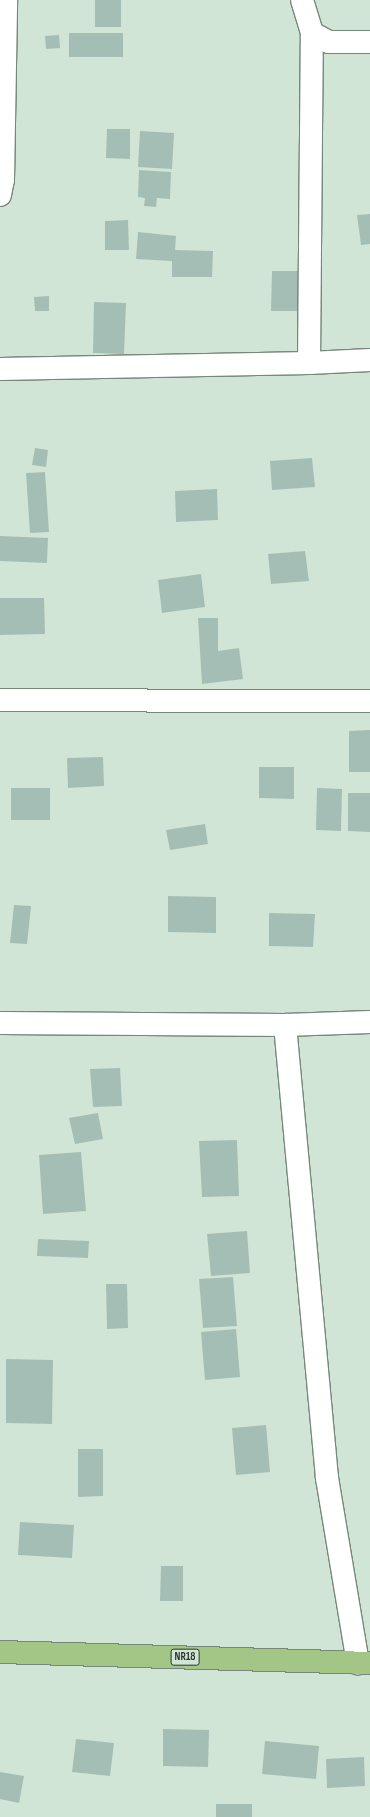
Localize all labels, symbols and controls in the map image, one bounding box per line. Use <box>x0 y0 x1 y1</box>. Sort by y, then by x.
road number: NR18 <box>170 1648 200 1666</box>

